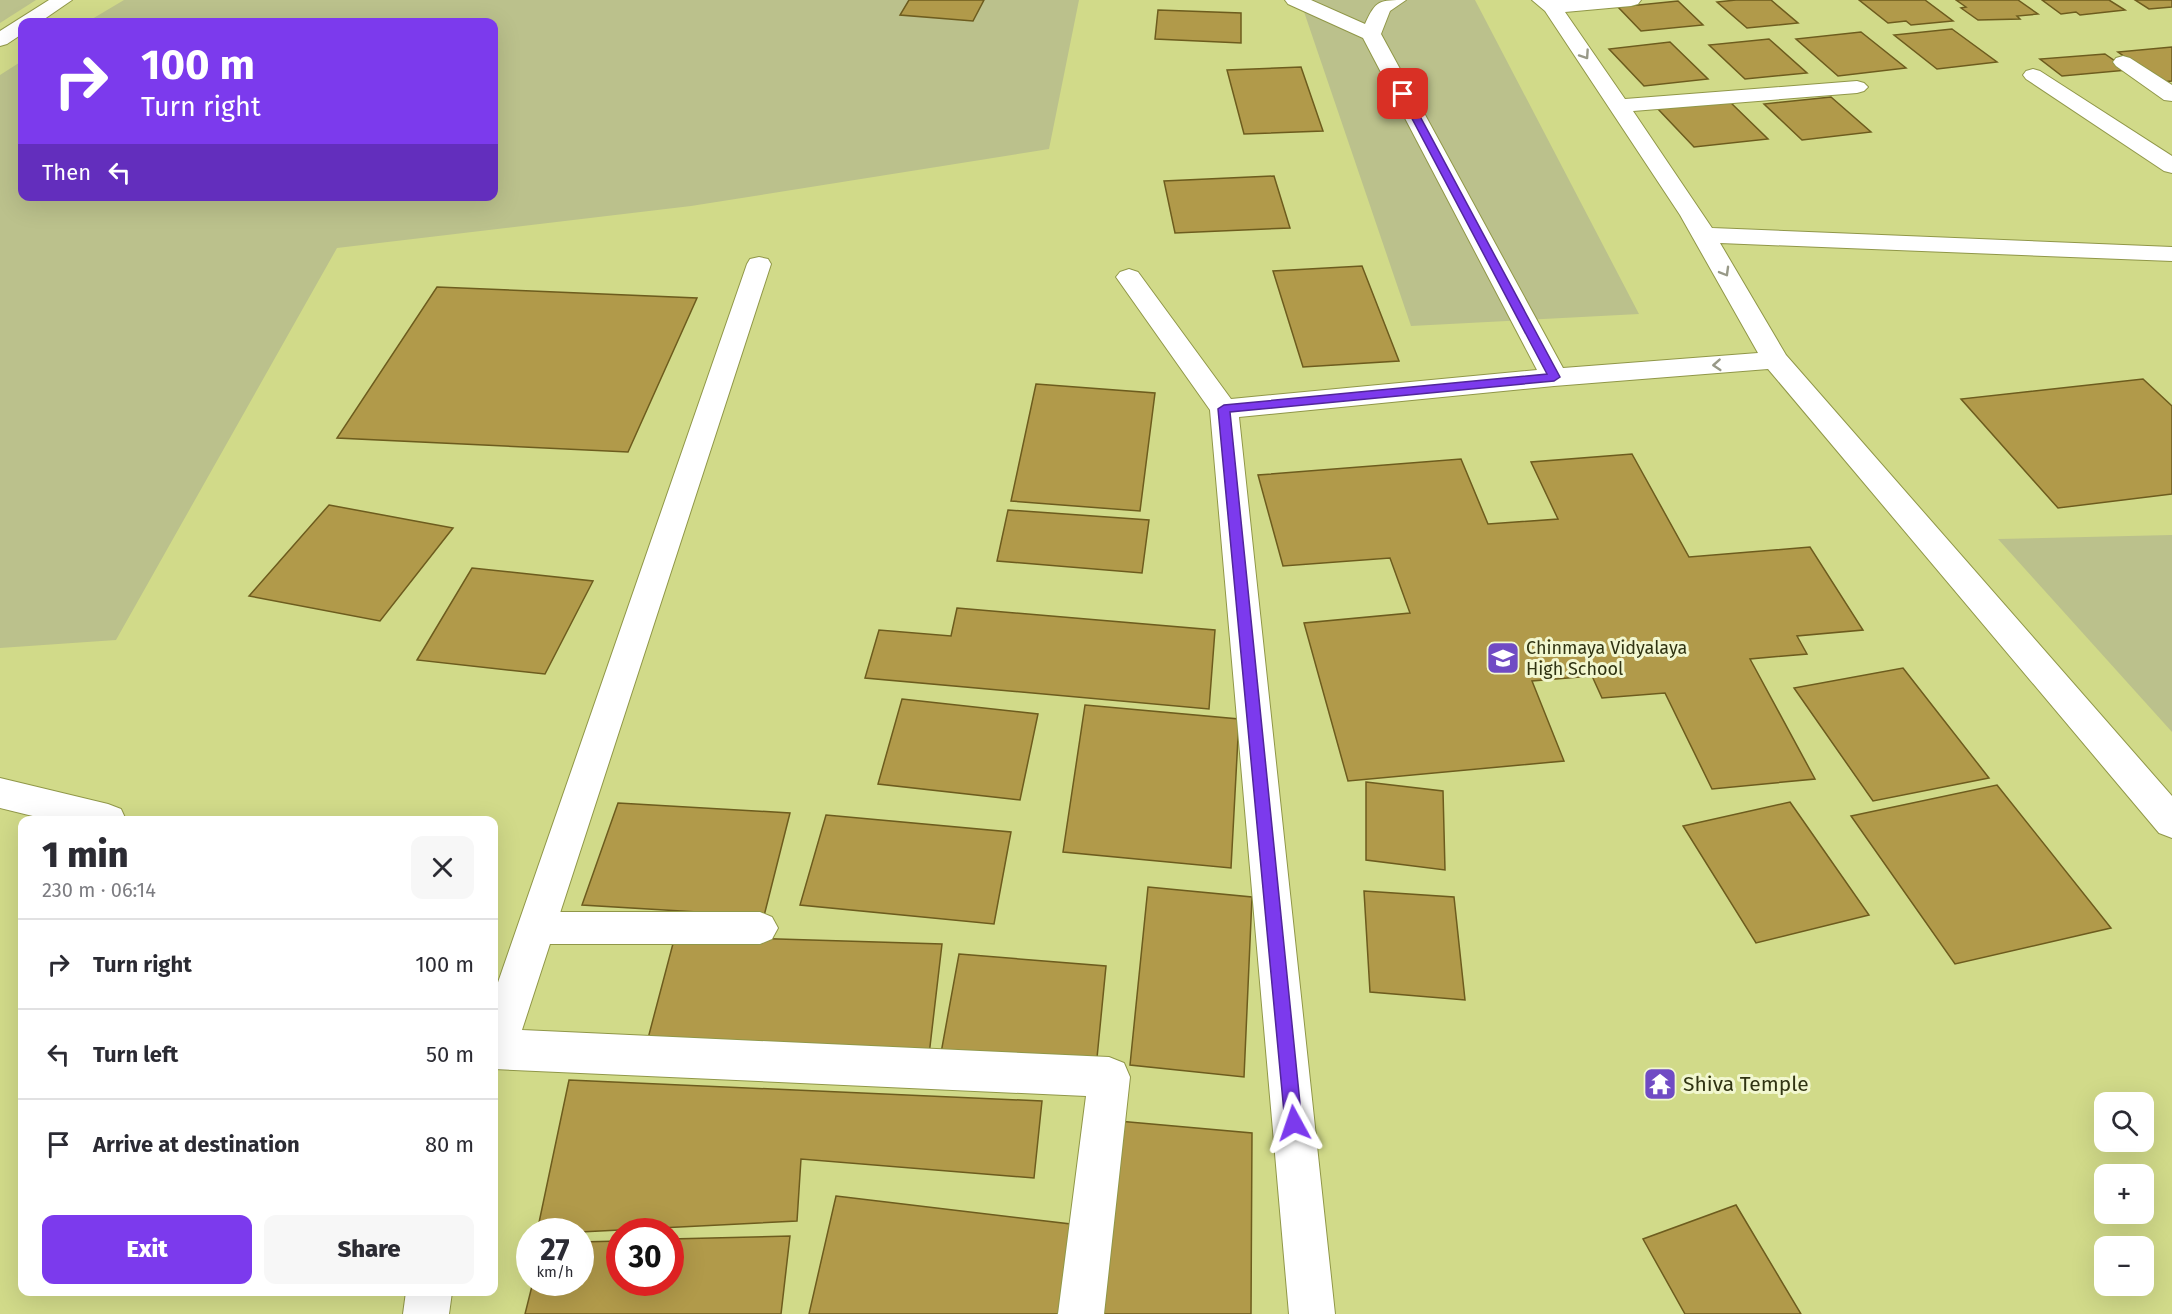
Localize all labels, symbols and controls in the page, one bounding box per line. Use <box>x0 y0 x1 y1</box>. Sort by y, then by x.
text: 100 m <box>141 40 255 90</box>
icon: right <box>42 42 120 120</box>
one-way arrow <box>1578 49 1589 60</box>
pin <box>1377 68 1428 119</box>
icon: arrive <box>1386 77 1419 110</box>
text: Turn right <box>141 91 261 123</box>
icon: left <box>103 156 136 189</box>
text: Then <box>42 159 91 186</box>
one-way arrow <box>1717 266 1729 276</box>
one-way arrow <box>1712 358 1721 371</box>
place label: Chinmaya Vidyalaya High School <box>1526 637 1687 680</box>
school or university icon: Chinmaya Vidyalaya High School <box>1485 640 1521 676</box>
text: 1 min <box>42 833 128 877</box>
button: close <box>411 836 474 899</box>
text: 230 m · 06:14 <box>42 878 156 902</box>
icon: right <box>42 948 75 981</box>
text: Turn right <box>93 951 192 978</box>
text: 100 m <box>415 951 474 978</box>
icon: left <box>42 1038 75 1071</box>
text: Turn left <box>93 1041 178 1068</box>
text: 50 m <box>426 1041 474 1068</box>
temple icon: Shiva Temple <box>1642 1066 1678 1102</box>
place label: Shiva Temple <box>1683 1071 1809 1097</box>
position arrow <box>1262 1091 1326 1155</box>
map controls <box>2094 1092 2154 1296</box>
button: search <box>2094 1092 2154 1152</box>
icon: arrive <box>42 1128 75 1161</box>
text: Arrive at destination <box>93 1131 300 1158</box>
text: 80 m <box>425 1131 474 1158</box>
button: + <box>2094 1164 2154 1224</box>
button: Exit <box>42 1215 252 1284</box>
button: Share <box>264 1215 474 1284</box>
speed limit sign: 30 <box>606 1218 684 1296</box>
text: 27 <box>540 1232 570 1268</box>
button: − <box>2094 1236 2154 1296</box>
text: km/h <box>536 1263 574 1281</box>

